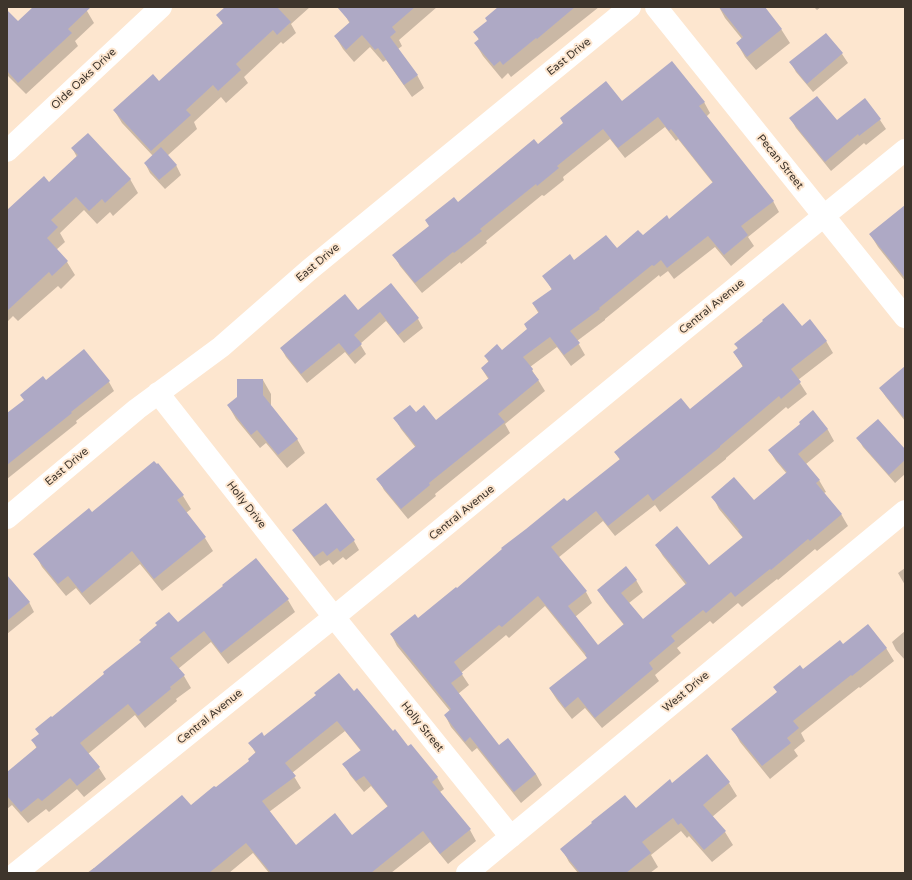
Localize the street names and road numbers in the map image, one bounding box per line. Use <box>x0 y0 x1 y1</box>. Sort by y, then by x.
street label: East Drive <box>544 35 594 79</box>
street label: Olde Oaks Drive <box>49 46 119 112</box>
street label: Pecan Street <box>754 132 806 192</box>
street label: East Drive <box>294 241 342 285</box>
street label: Central Avenue <box>677 277 747 337</box>
street label: East Drive <box>43 445 91 489</box>
street label: Holly Drive <box>224 479 268 531</box>
street label: Central Avenue <box>427 483 497 543</box>
street label: West Drive <box>660 669 712 715</box>
street label: Central Avenue <box>175 687 245 747</box>
street label: Holly Street <box>398 699 446 755</box>

